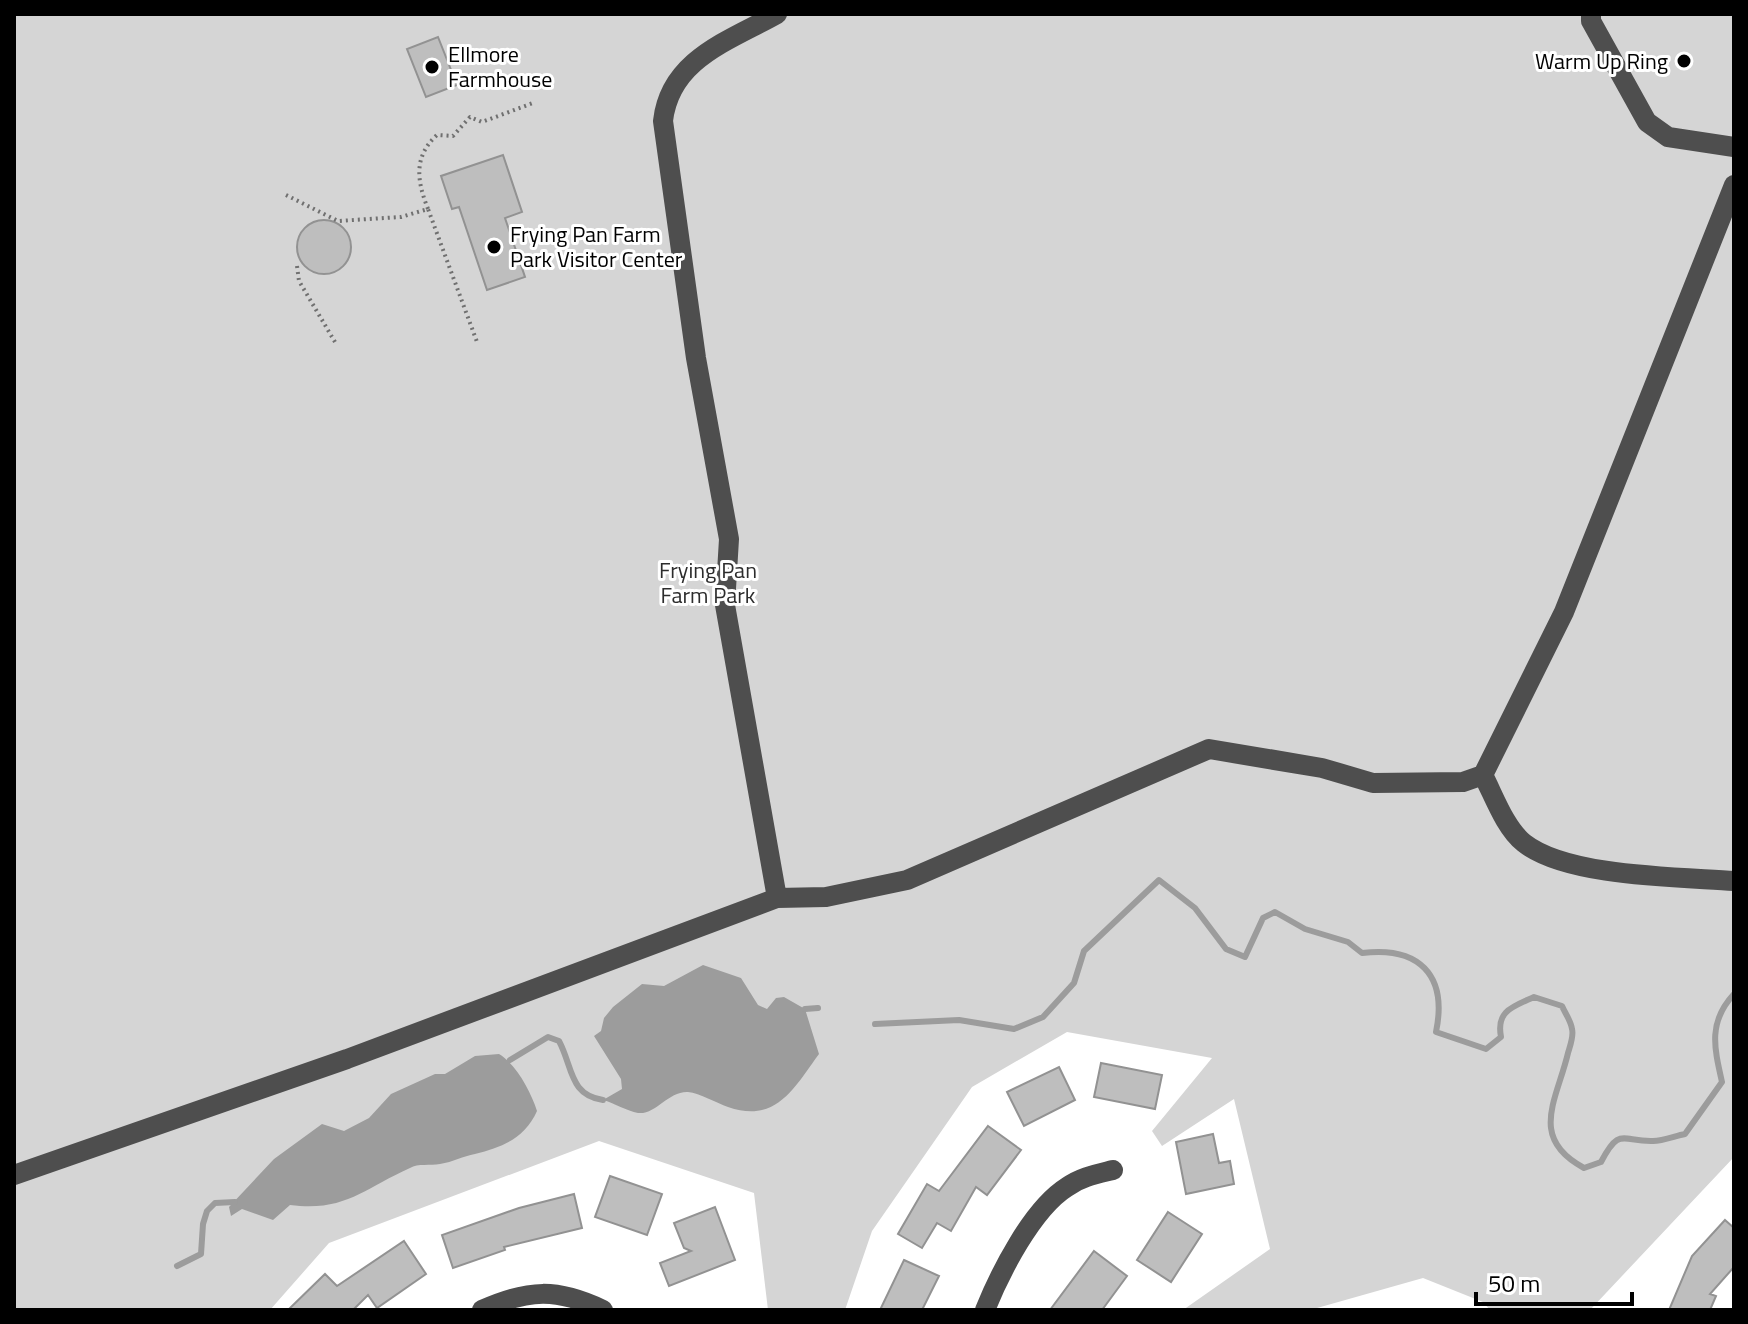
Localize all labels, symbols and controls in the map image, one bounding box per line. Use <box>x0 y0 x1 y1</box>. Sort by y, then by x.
place label: Ellmore Farmhouse <box>448 37 552 96</box>
place label: Warm Up Ring <box>1535 44 1668 78</box>
marker: Warm Up Ring <box>1675 52 1693 70</box>
marker: Ellmore Farmhouse <box>423 58 441 76</box>
place label: Frying Pan Farm Park Visitor Center <box>510 217 683 276</box>
marker: Frying Pan Farm Park Visitor Center <box>485 238 503 256</box>
park label: Frying Pan Farm Park <box>659 553 757 612</box>
scale bar <box>1476 1256 1632 1306</box>
text: 50 m <box>1488 1265 1540 1301</box>

